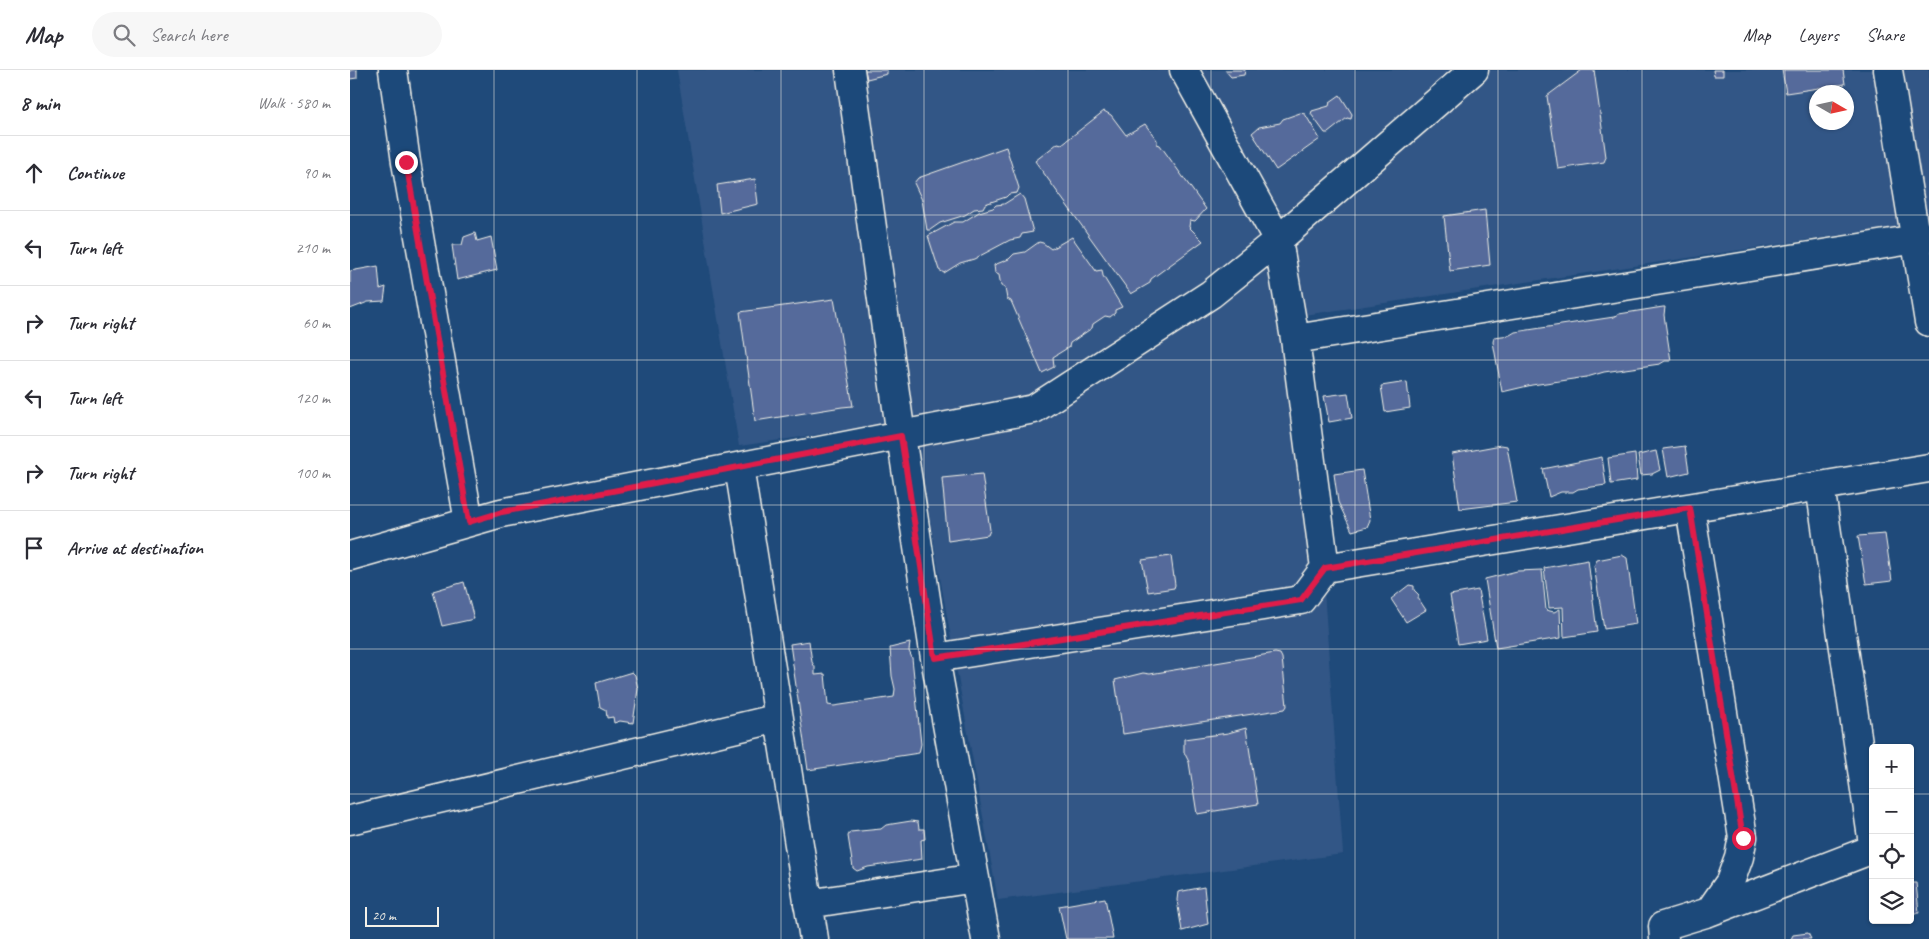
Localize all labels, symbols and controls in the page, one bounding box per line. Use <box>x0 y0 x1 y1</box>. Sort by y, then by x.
search box <box>92 12 442 57</box>
text: Map <box>25 20 62 50</box>
icon: search <box>110 21 138 49</box>
text: Search here <box>150 23 228 47</box>
text: Map <box>1743 24 1771 46</box>
text: Layers <box>1799 24 1838 46</box>
text: Share <box>1866 24 1904 46</box>
north arrow <box>1809 85 1854 130</box>
text: 8 min <box>20 90 60 116</box>
text: Walk · 580 m <box>258 93 330 113</box>
route end <box>395 151 418 174</box>
icon: ahead <box>20 159 48 187</box>
text: Continue <box>67 161 124 185</box>
text: 90 m <box>303 163 330 183</box>
icon: left <box>20 234 48 262</box>
text: Turn left <box>67 236 122 260</box>
text: 210 m <box>296 238 330 258</box>
icon: right <box>20 309 48 337</box>
text: Turn right <box>67 311 134 335</box>
text: 60 m <box>303 313 330 333</box>
icon: left <box>20 384 48 412</box>
text: Turn left <box>67 386 122 410</box>
text: 120 m <box>296 388 330 408</box>
icon: right <box>20 459 48 487</box>
text: Turn right <box>67 461 134 485</box>
text: 100 m <box>296 463 330 483</box>
icon: arrive <box>20 534 48 562</box>
text: Arrive at destination <box>67 536 203 560</box>
map controls <box>1869 744 1914 924</box>
button: + <box>1869 744 1914 789</box>
button: − <box>1869 789 1914 834</box>
route start <box>1732 827 1755 850</box>
button: locate <box>1869 834 1914 879</box>
button: layers <box>1869 879 1914 924</box>
scale bar <box>365 904 439 927</box>
text: 20 m <box>372 907 396 924</box>

